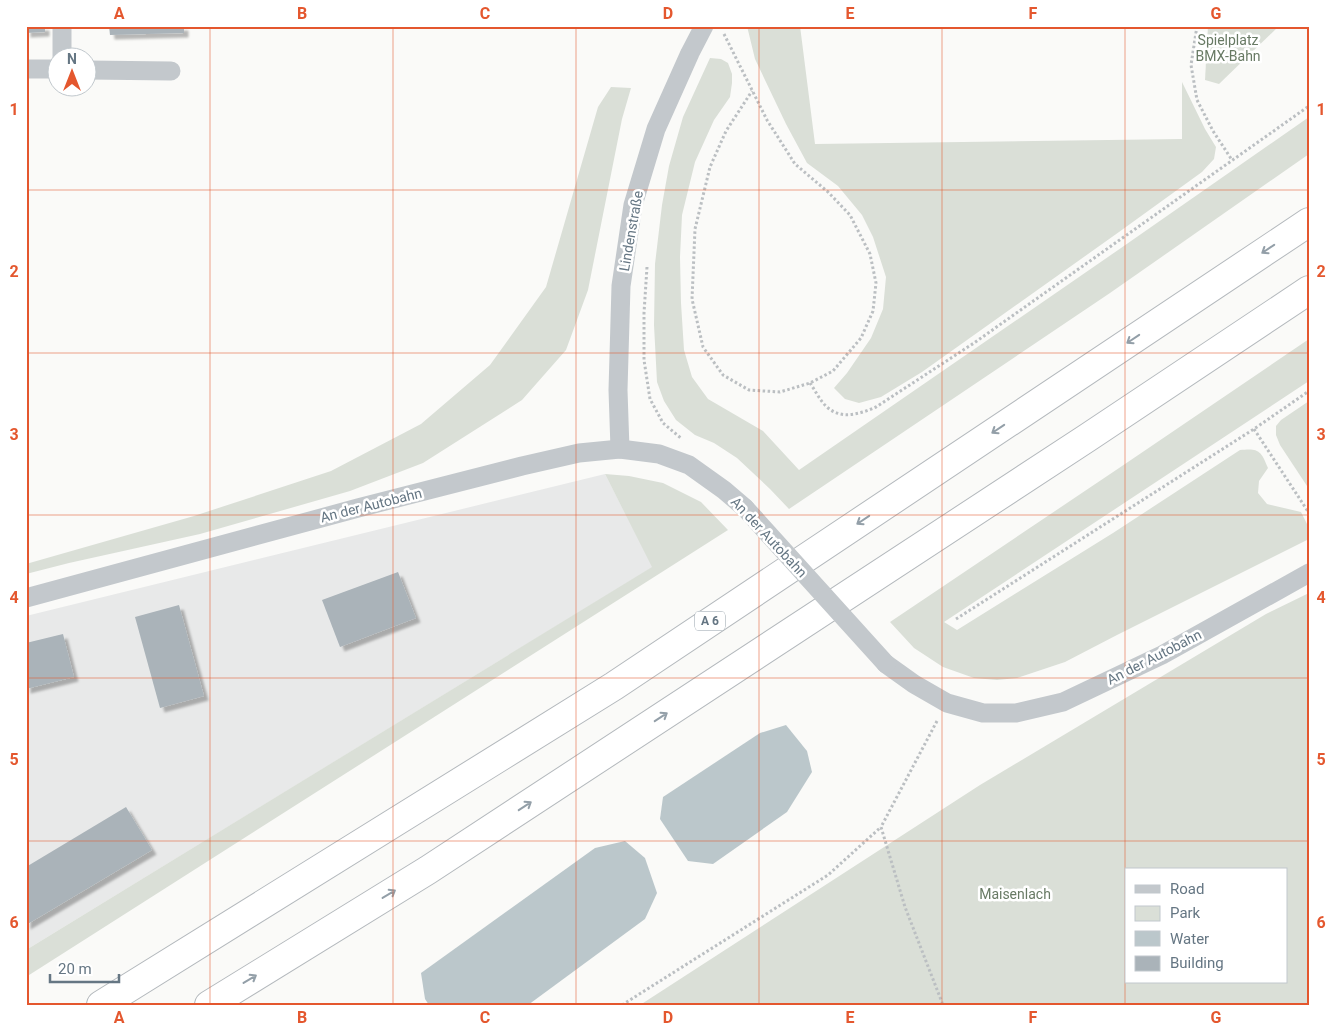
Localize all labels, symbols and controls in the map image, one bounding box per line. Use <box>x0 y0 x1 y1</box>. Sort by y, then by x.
text: A <box>114 4 125 23</box>
text: B <box>297 4 307 23</box>
text: C <box>480 4 490 23</box>
text: D <box>663 4 673 23</box>
text: E <box>846 4 855 23</box>
text: F <box>1029 4 1038 23</box>
text: G <box>1211 4 1222 23</box>
park label: Spielplatz BMX-Bahn <box>1195 32 1261 64</box>
north arrow <box>48 48 98 98</box>
text: N <box>67 51 77 67</box>
text: 1 <box>9 100 19 119</box>
text: 1 <box>1316 100 1326 119</box>
street label: Lindenstraße <box>616 190 646 272</box>
one-way arrow <box>1261 244 1275 254</box>
text: 2 <box>9 262 19 281</box>
text: 2 <box>1316 262 1326 281</box>
one-way arrow <box>1126 334 1140 344</box>
one-way arrow <box>991 424 1005 434</box>
text: 3 <box>9 425 19 444</box>
text: 3 <box>1316 425 1326 444</box>
street label: An der Autobahn <box>319 485 423 525</box>
street label: An der Autobahn <box>728 494 810 580</box>
one-way arrow <box>856 515 870 525</box>
text: 4 <box>9 588 19 607</box>
text: 4 <box>1316 588 1326 607</box>
road number: A 6 <box>695 612 725 630</box>
street label: An der Autobahn <box>1104 626 1204 688</box>
one-way arrow <box>654 712 668 722</box>
text: 5 <box>9 750 19 769</box>
text: 5 <box>1316 750 1326 769</box>
one-way arrow <box>518 801 532 811</box>
legend <box>1125 868 1288 984</box>
text: Road <box>1170 880 1204 898</box>
park label: Maisenlach <box>979 886 1051 902</box>
one-way arrow <box>381 889 395 899</box>
text: Park <box>1170 904 1201 922</box>
text: 6 <box>9 913 19 932</box>
text: 6 <box>1316 913 1326 932</box>
text: Water <box>1170 930 1209 948</box>
scale bar <box>50 951 119 983</box>
text: Building <box>1170 954 1224 972</box>
text: 20 m <box>58 960 92 978</box>
one-way arrow <box>243 974 257 984</box>
text: A <box>114 1008 125 1027</box>
text: B <box>297 1008 307 1027</box>
text: C <box>480 1008 490 1027</box>
text: D <box>663 1008 673 1027</box>
text: E <box>846 1008 855 1027</box>
text: F <box>1029 1008 1038 1027</box>
text: G <box>1211 1008 1222 1027</box>

